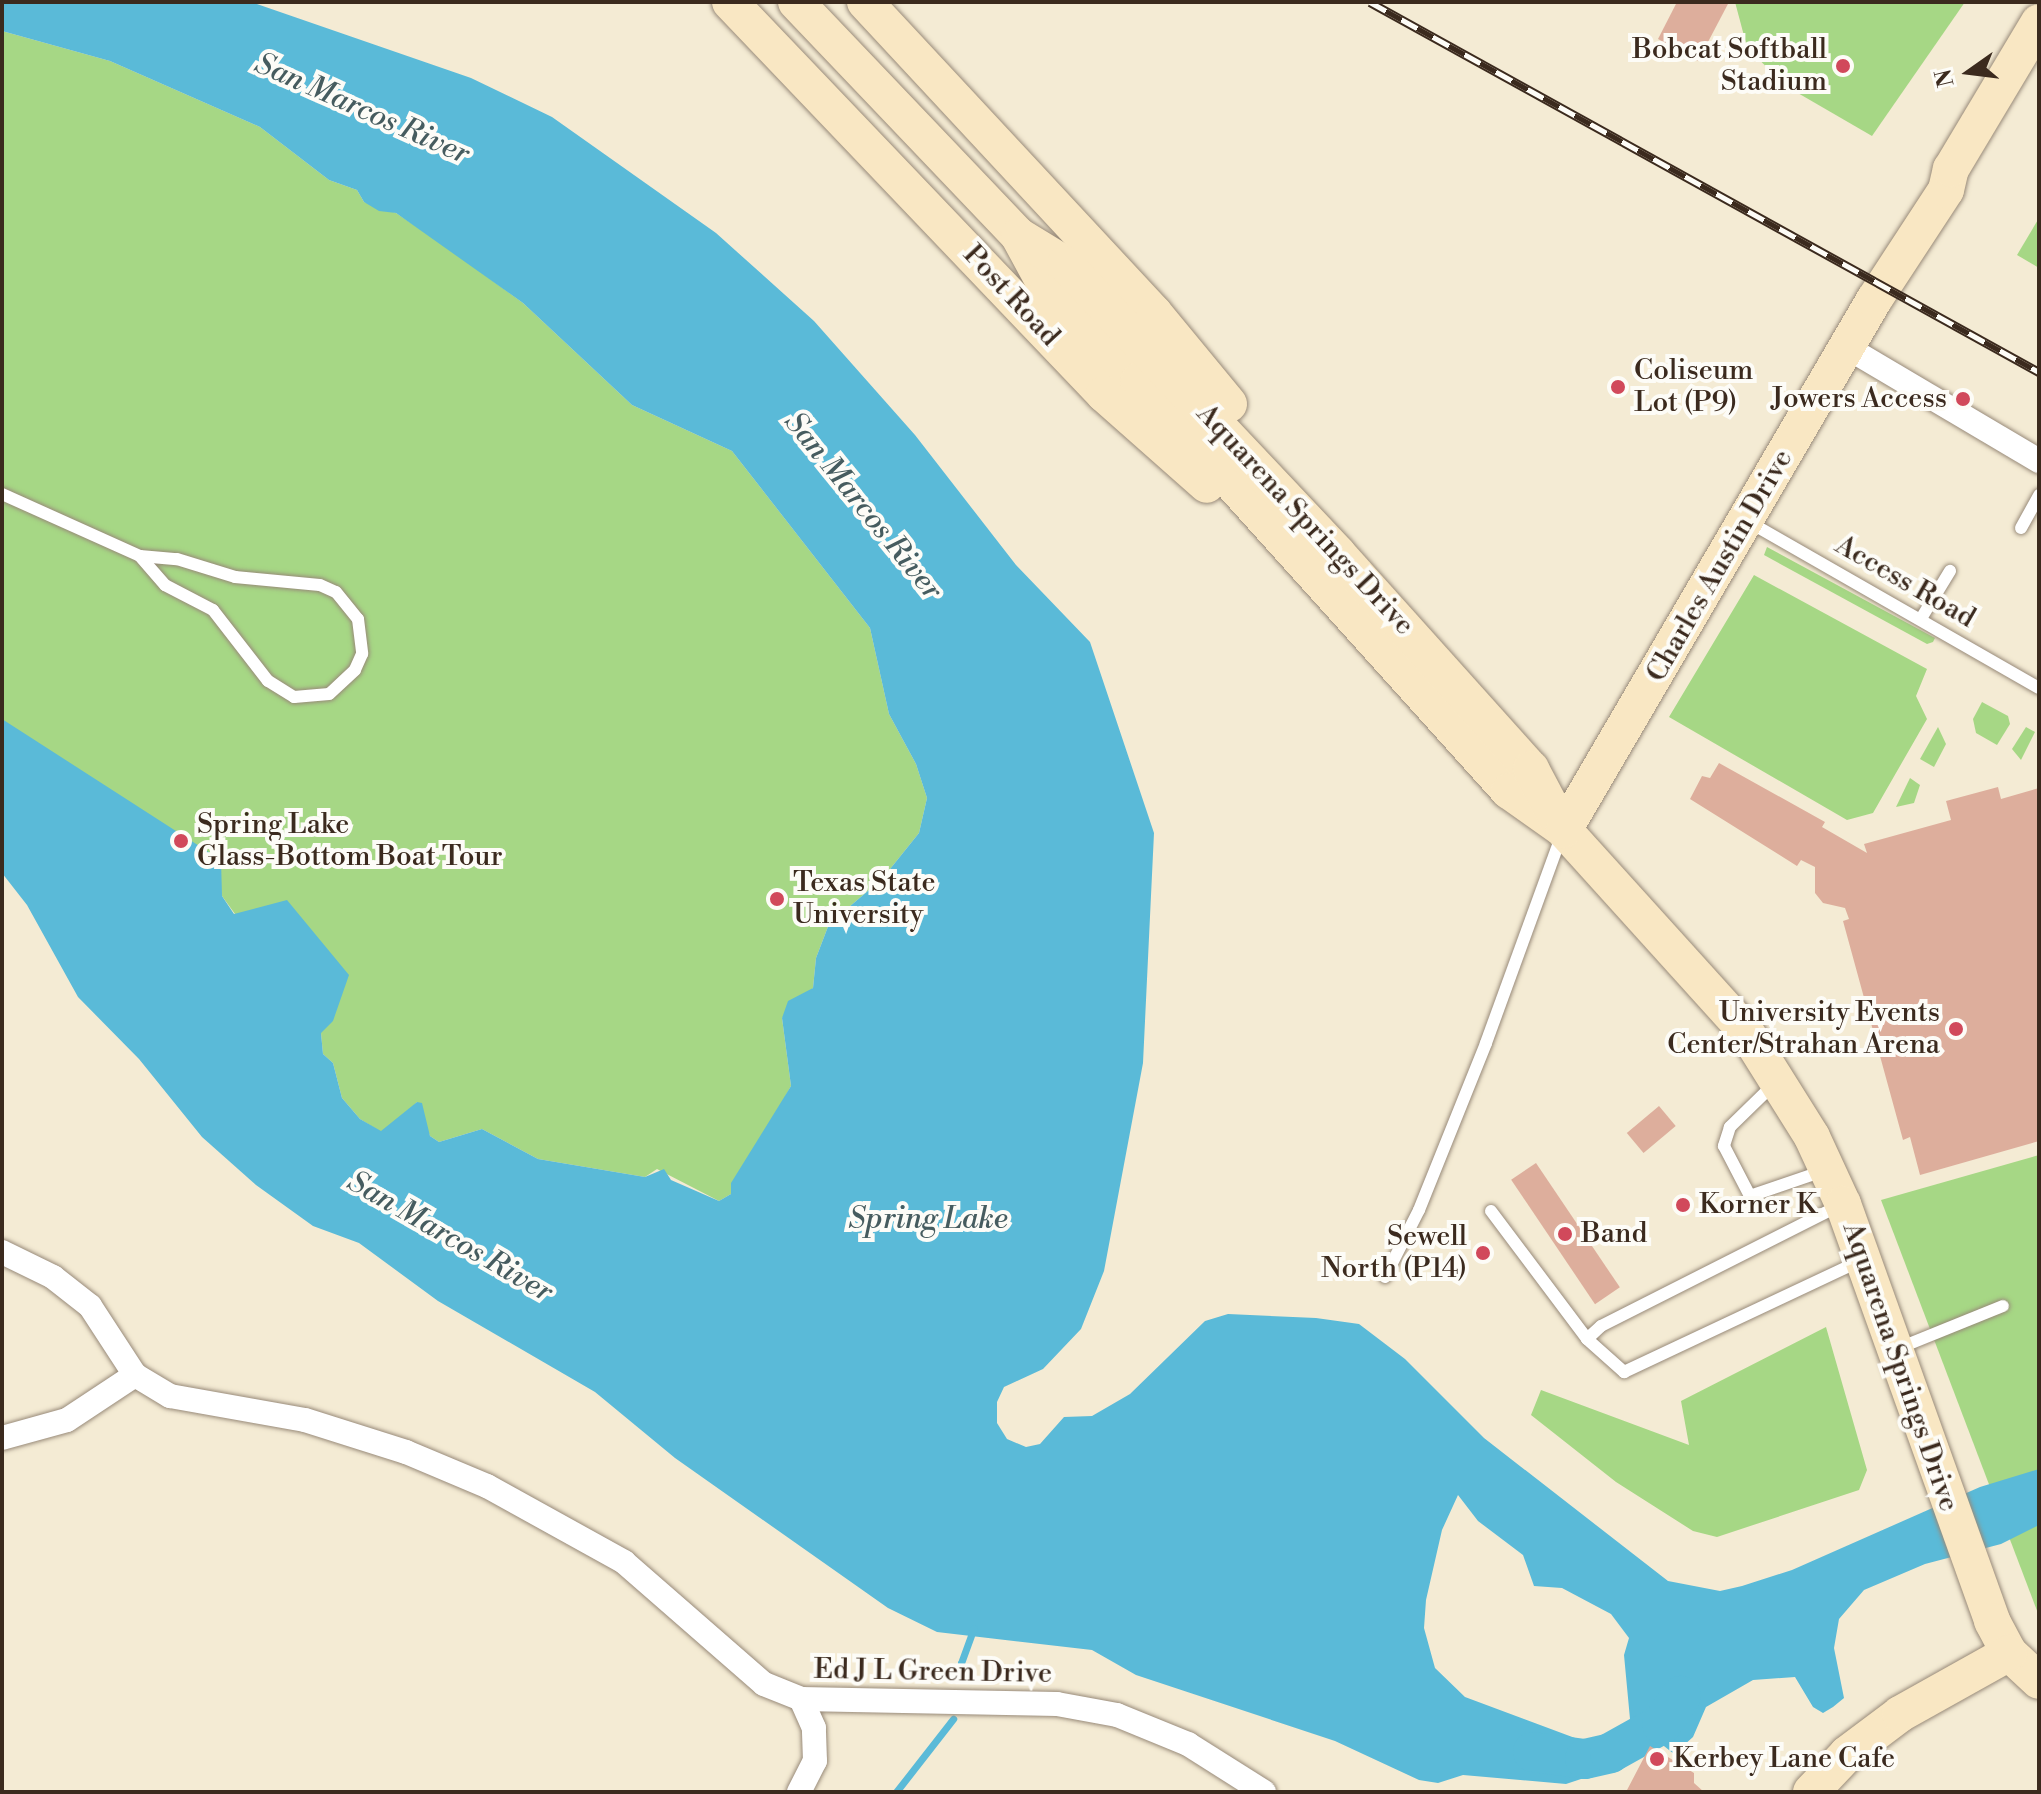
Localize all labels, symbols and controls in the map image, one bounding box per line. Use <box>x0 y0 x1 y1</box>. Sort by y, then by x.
north arrow <box>1929 32 2009 112</box>
place label: Bobcat Softball Stadium <box>1632 33 1827 99</box>
water label: San Marcos River <box>249 46 475 172</box>
marker: Bobcat Softball Stadium <box>1834 57 1852 75</box>
text: N <box>1930 66 1960 90</box>
street label: Post Road <box>956 238 1066 354</box>
place label: Coliseum Lot (P9) <box>1634 354 1753 420</box>
marker: Coliseum Lot (P9) <box>1609 378 1627 396</box>
place label: Jowers Access <box>1771 382 1947 416</box>
marker: Jowers Access <box>1954 390 1972 408</box>
street label: Aquarena Springs Drive <box>1189 398 1421 642</box>
water label: San Marcos River <box>776 405 950 607</box>
street label: Charles Austin Drive <box>1640 444 1800 688</box>
street label: Access Road <box>1829 528 1981 636</box>
place label: Spring Lake Glass-Bottom Boat Tour <box>197 808 503 874</box>
marker: Spring Lake Glass-Bottom Boat Tour <box>172 832 190 850</box>
place label: Texas State University <box>793 866 936 932</box>
marker: Texas State University <box>768 890 786 908</box>
place label: University Events Center/Strahan Arena <box>1667 996 1940 1062</box>
marker: University Events Center/Strahan Arena <box>1947 1020 1965 1038</box>
water label: San Marcos River <box>341 1164 559 1310</box>
place label: Korner K <box>1699 1188 1817 1222</box>
marker: Korner K <box>1674 1196 1692 1214</box>
water label: Spring Lake <box>848 1201 1008 1237</box>
place label: Band <box>1581 1217 1647 1251</box>
street label: Aquarena Springs Drive <box>1835 1218 1965 1516</box>
place label: Sewell North (P14) <box>1321 1220 1467 1286</box>
marker: Band <box>1556 1225 1574 1243</box>
marker: Sewell North (P14) <box>1474 1244 1492 1262</box>
street label: Ed J L Green Drive <box>813 1653 1053 1691</box>
place label: Kerbey Lane Cafe <box>1673 1742 1895 1776</box>
marker: Kerbey Lane Cafe <box>1648 1750 1666 1768</box>

